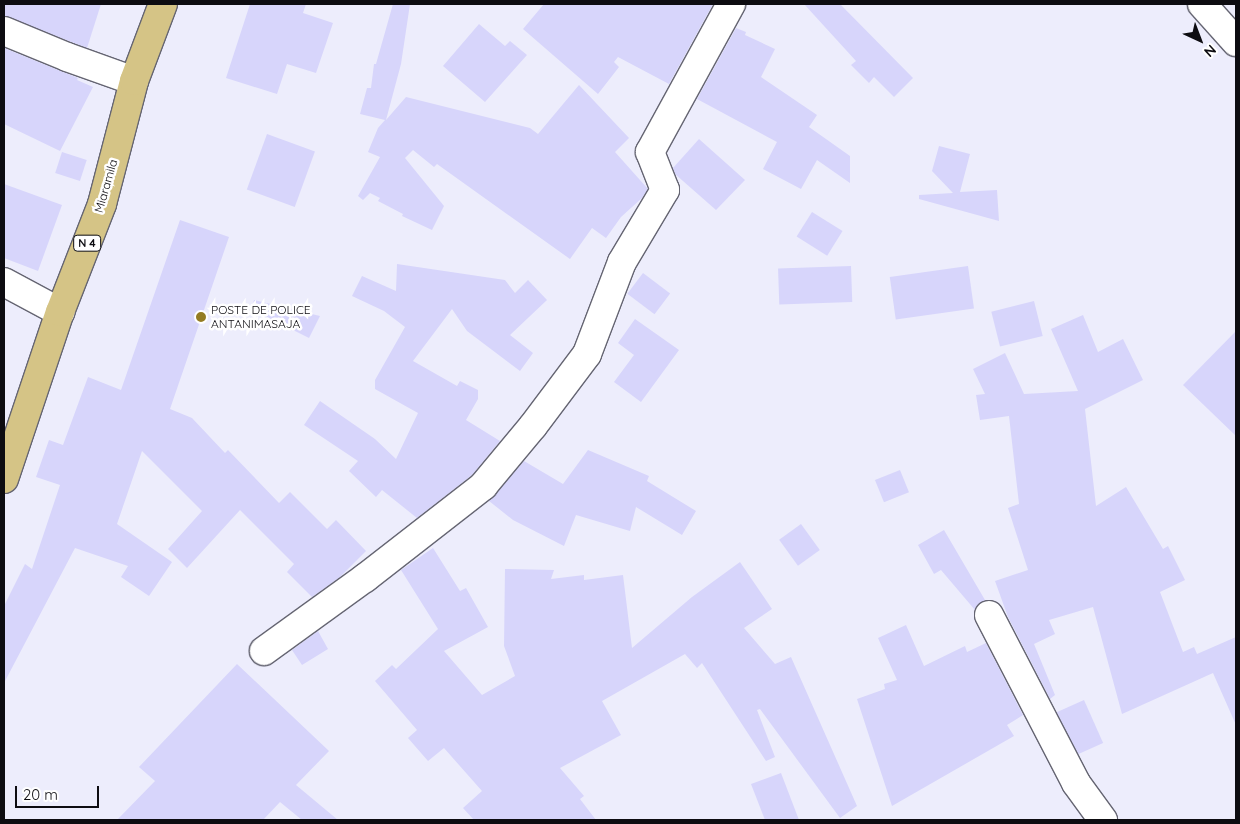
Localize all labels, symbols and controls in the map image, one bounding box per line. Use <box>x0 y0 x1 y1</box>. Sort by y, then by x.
north arrow <box>1175 15 1225 65</box>
text: N <box>1200 41 1220 61</box>
street label: Miaramila <box>91 158 121 214</box>
road number: N 4 <box>72 234 102 252</box>
place label: POSTE DE POLICE ANTANIMASAJA <box>211 303 311 331</box>
marker: POSTE DE POLICE ANTANIMASAJA <box>195 311 207 323</box>
scale bar <box>18 776 101 808</box>
text: 20 m <box>23 785 58 804</box>

